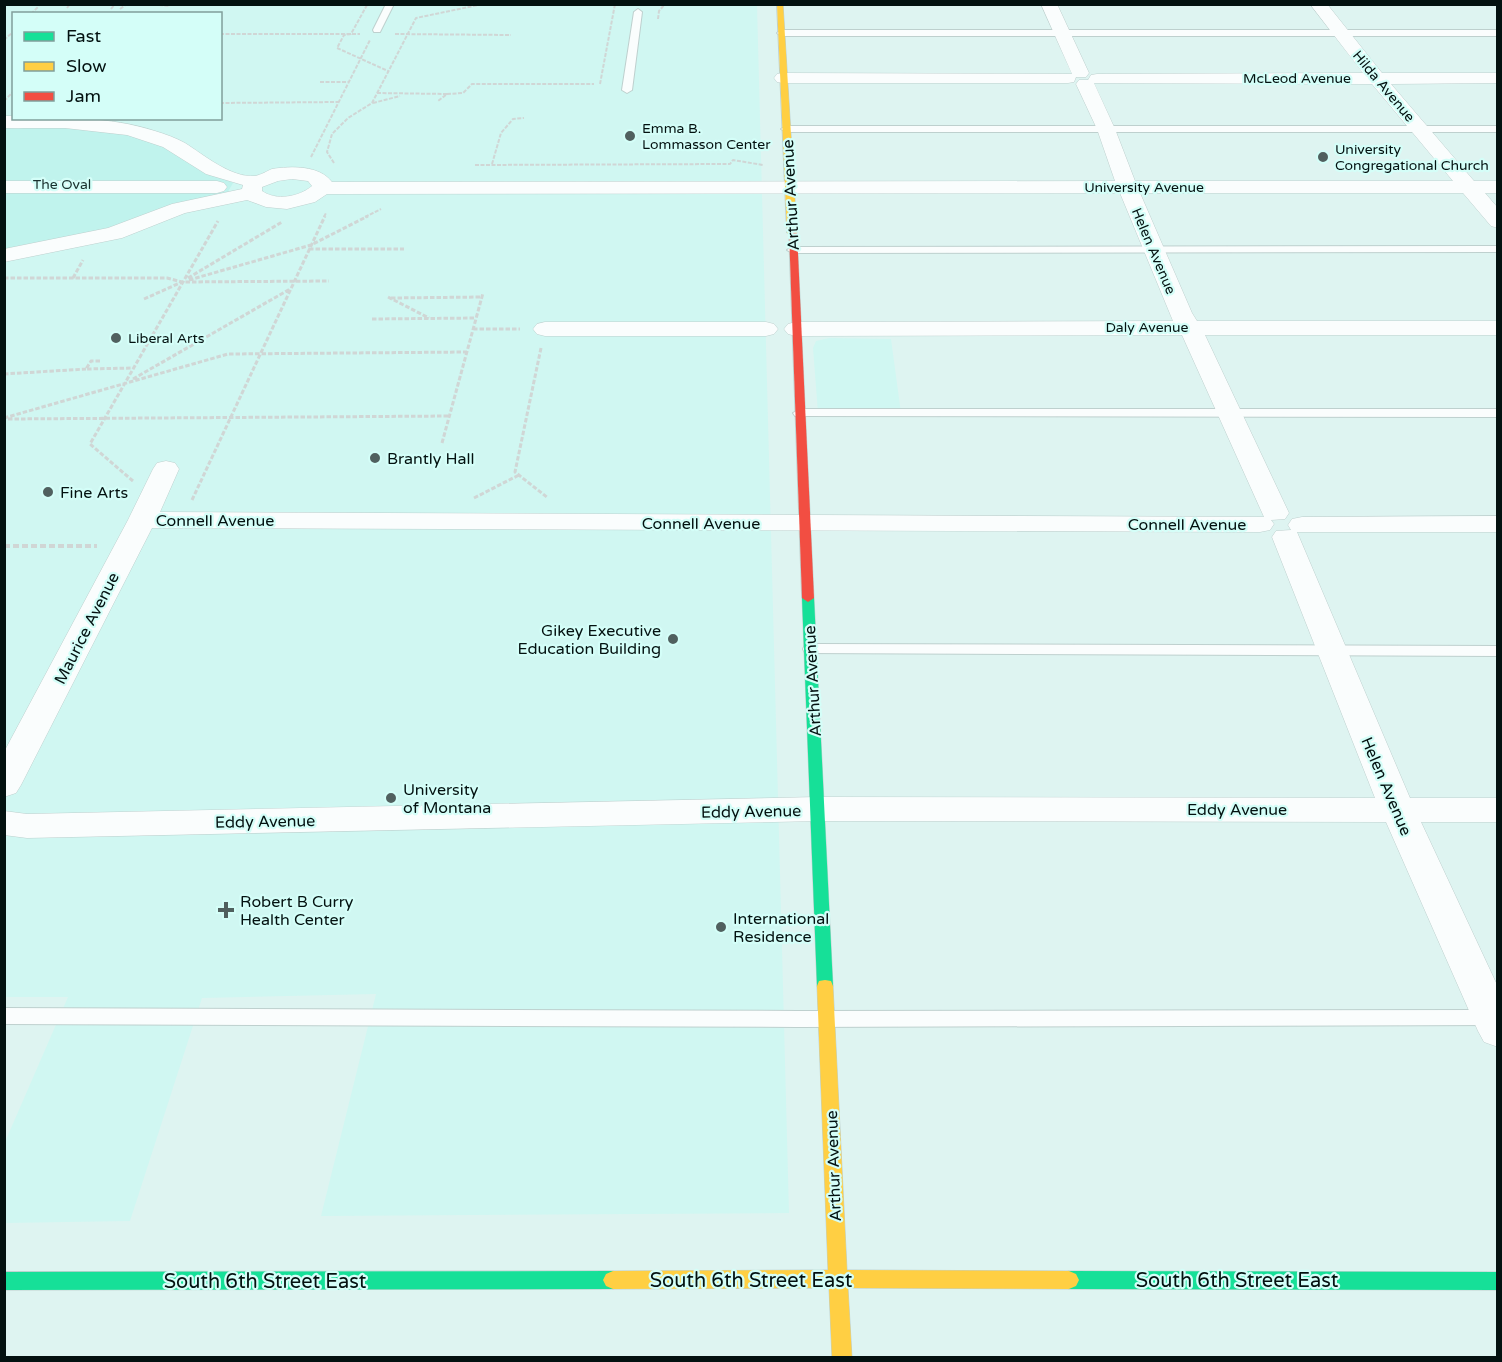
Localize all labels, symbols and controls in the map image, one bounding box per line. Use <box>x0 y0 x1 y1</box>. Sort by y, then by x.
legend <box>12 12 222 120</box>
text: Fast <box>66 25 101 47</box>
street label: Hilda Avenue <box>1349 47 1418 125</box>
text: Slow <box>66 55 107 77</box>
street label: McLeod Avenue <box>1243 70 1351 87</box>
text: Jam <box>66 85 101 107</box>
place label: Emma B. Lommasson Center <box>642 120 771 153</box>
marker: Emma B. Lommasson Center <box>623 129 637 143</box>
street label: Arthur Avenue <box>778 139 804 251</box>
place label: University Congregational Church <box>1335 141 1489 174</box>
marker: University Congregational Church <box>1316 150 1330 164</box>
park label: The Oval <box>33 176 91 193</box>
street label: University Avenue <box>1084 179 1204 196</box>
street label: Helen Avenue <box>1128 206 1179 297</box>
street label: Daly Avenue <box>1106 319 1189 336</box>
place label: Liberal Arts <box>128 330 205 347</box>
marker: Liberal Arts <box>109 331 123 345</box>
place label: Brantly Hall <box>387 449 475 469</box>
marker: Brantly Hall <box>368 451 382 465</box>
place label: Fine Arts <box>60 483 128 503</box>
marker: Fine Arts <box>41 485 55 499</box>
street label: Connell Avenue <box>156 511 274 531</box>
street label: Connell Avenue <box>642 514 760 534</box>
street label: Connell Avenue <box>1128 515 1246 535</box>
street label: Maurice Avenue <box>50 569 124 688</box>
place label: Gikey Executive Education Building <box>518 621 661 659</box>
street label: Arthur Avenue <box>800 625 826 737</box>
marker: Gikey Executive Education Building <box>666 632 680 646</box>
street label: Helen Avenue <box>1356 734 1416 839</box>
place label: University of Montana <box>403 780 491 818</box>
marker: University of Montana <box>384 791 398 805</box>
street label: Eddy Avenue <box>1187 800 1287 820</box>
street label: Eddy Avenue <box>701 801 801 823</box>
street label: Eddy Avenue <box>215 811 315 833</box>
place label: Robert B Curry Health Center <box>240 892 354 930</box>
marker: Robert B Curry Health Center <box>217 901 235 919</box>
place label: International Residence <box>733 909 829 947</box>
marker: International Residence <box>714 920 728 934</box>
street label: Arthur Avenue <box>822 1110 846 1222</box>
street label: South 6th Street East <box>650 1269 853 1293</box>
street label: South 6th Street East <box>1136 1269 1339 1293</box>
street label: South 6th Street East <box>164 1270 367 1294</box>

